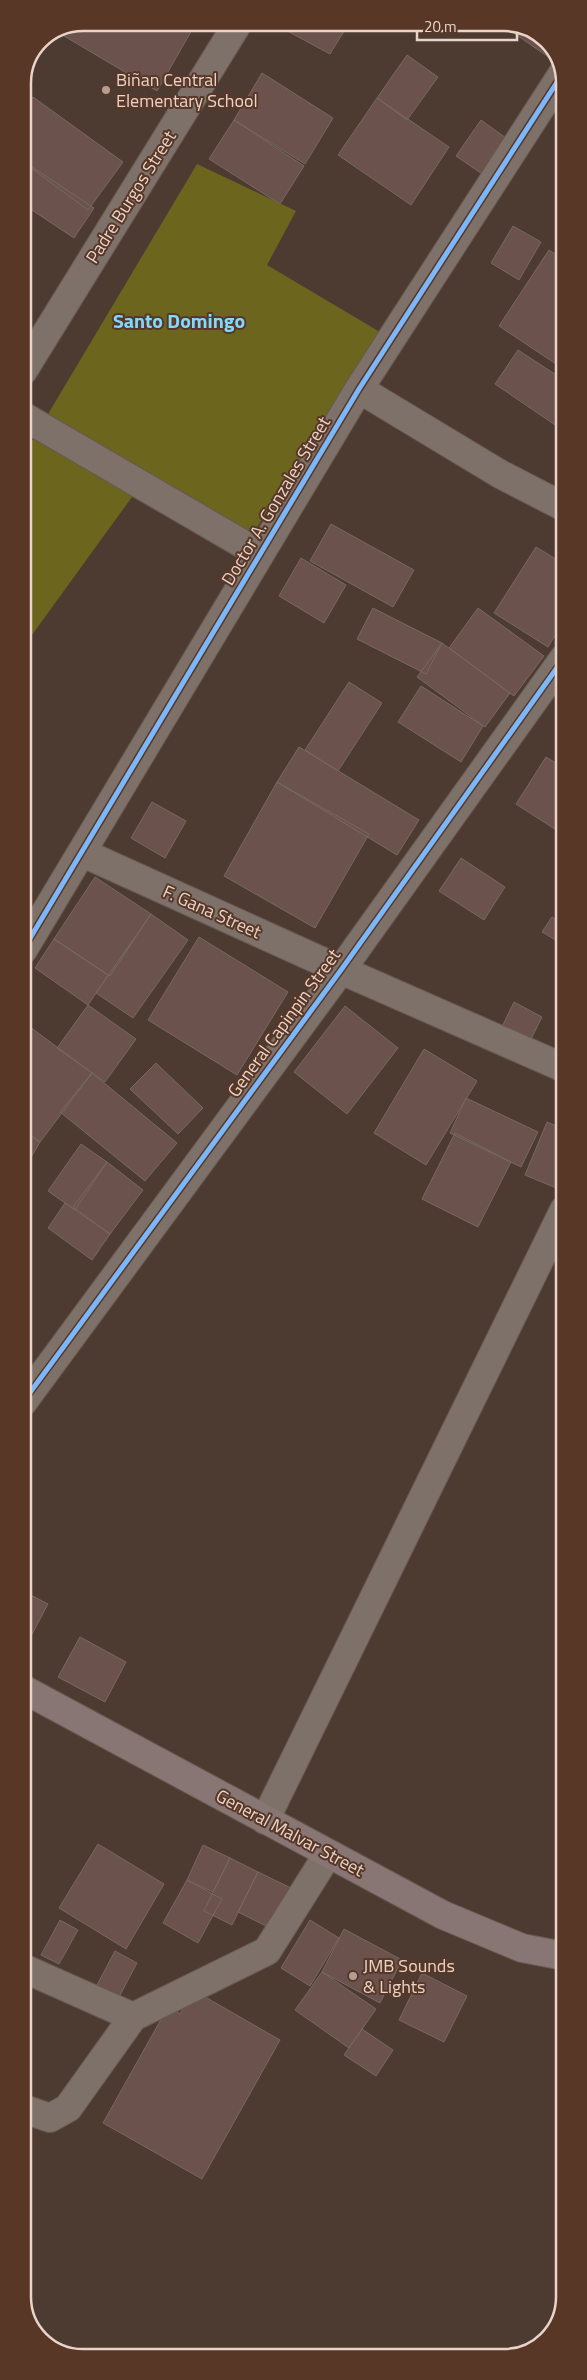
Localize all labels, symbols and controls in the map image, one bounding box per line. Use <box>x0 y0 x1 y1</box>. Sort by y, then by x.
scale bar <box>417 10 517 42</box>
text: 20 m <box>424 15 457 38</box>
place label: Biñan Central Elementary School <box>116 66 258 114</box>
marker: Biñan Central Elementary School <box>100 84 112 96</box>
street label: Padre Burgos Street <box>79 124 183 269</box>
district label: Santo Domingo <box>113 305 245 336</box>
street label: Doctor A. Gonzales Street <box>214 410 337 590</box>
street label: F. Gana Street <box>159 878 266 946</box>
street label: General Capinpin Street <box>220 942 347 1103</box>
street label: General Malvar Street <box>211 1782 370 1883</box>
place label: JMB Sounds & Lights <box>363 1952 455 2000</box>
marker: JMB Sounds & Lights <box>347 1970 359 1982</box>

